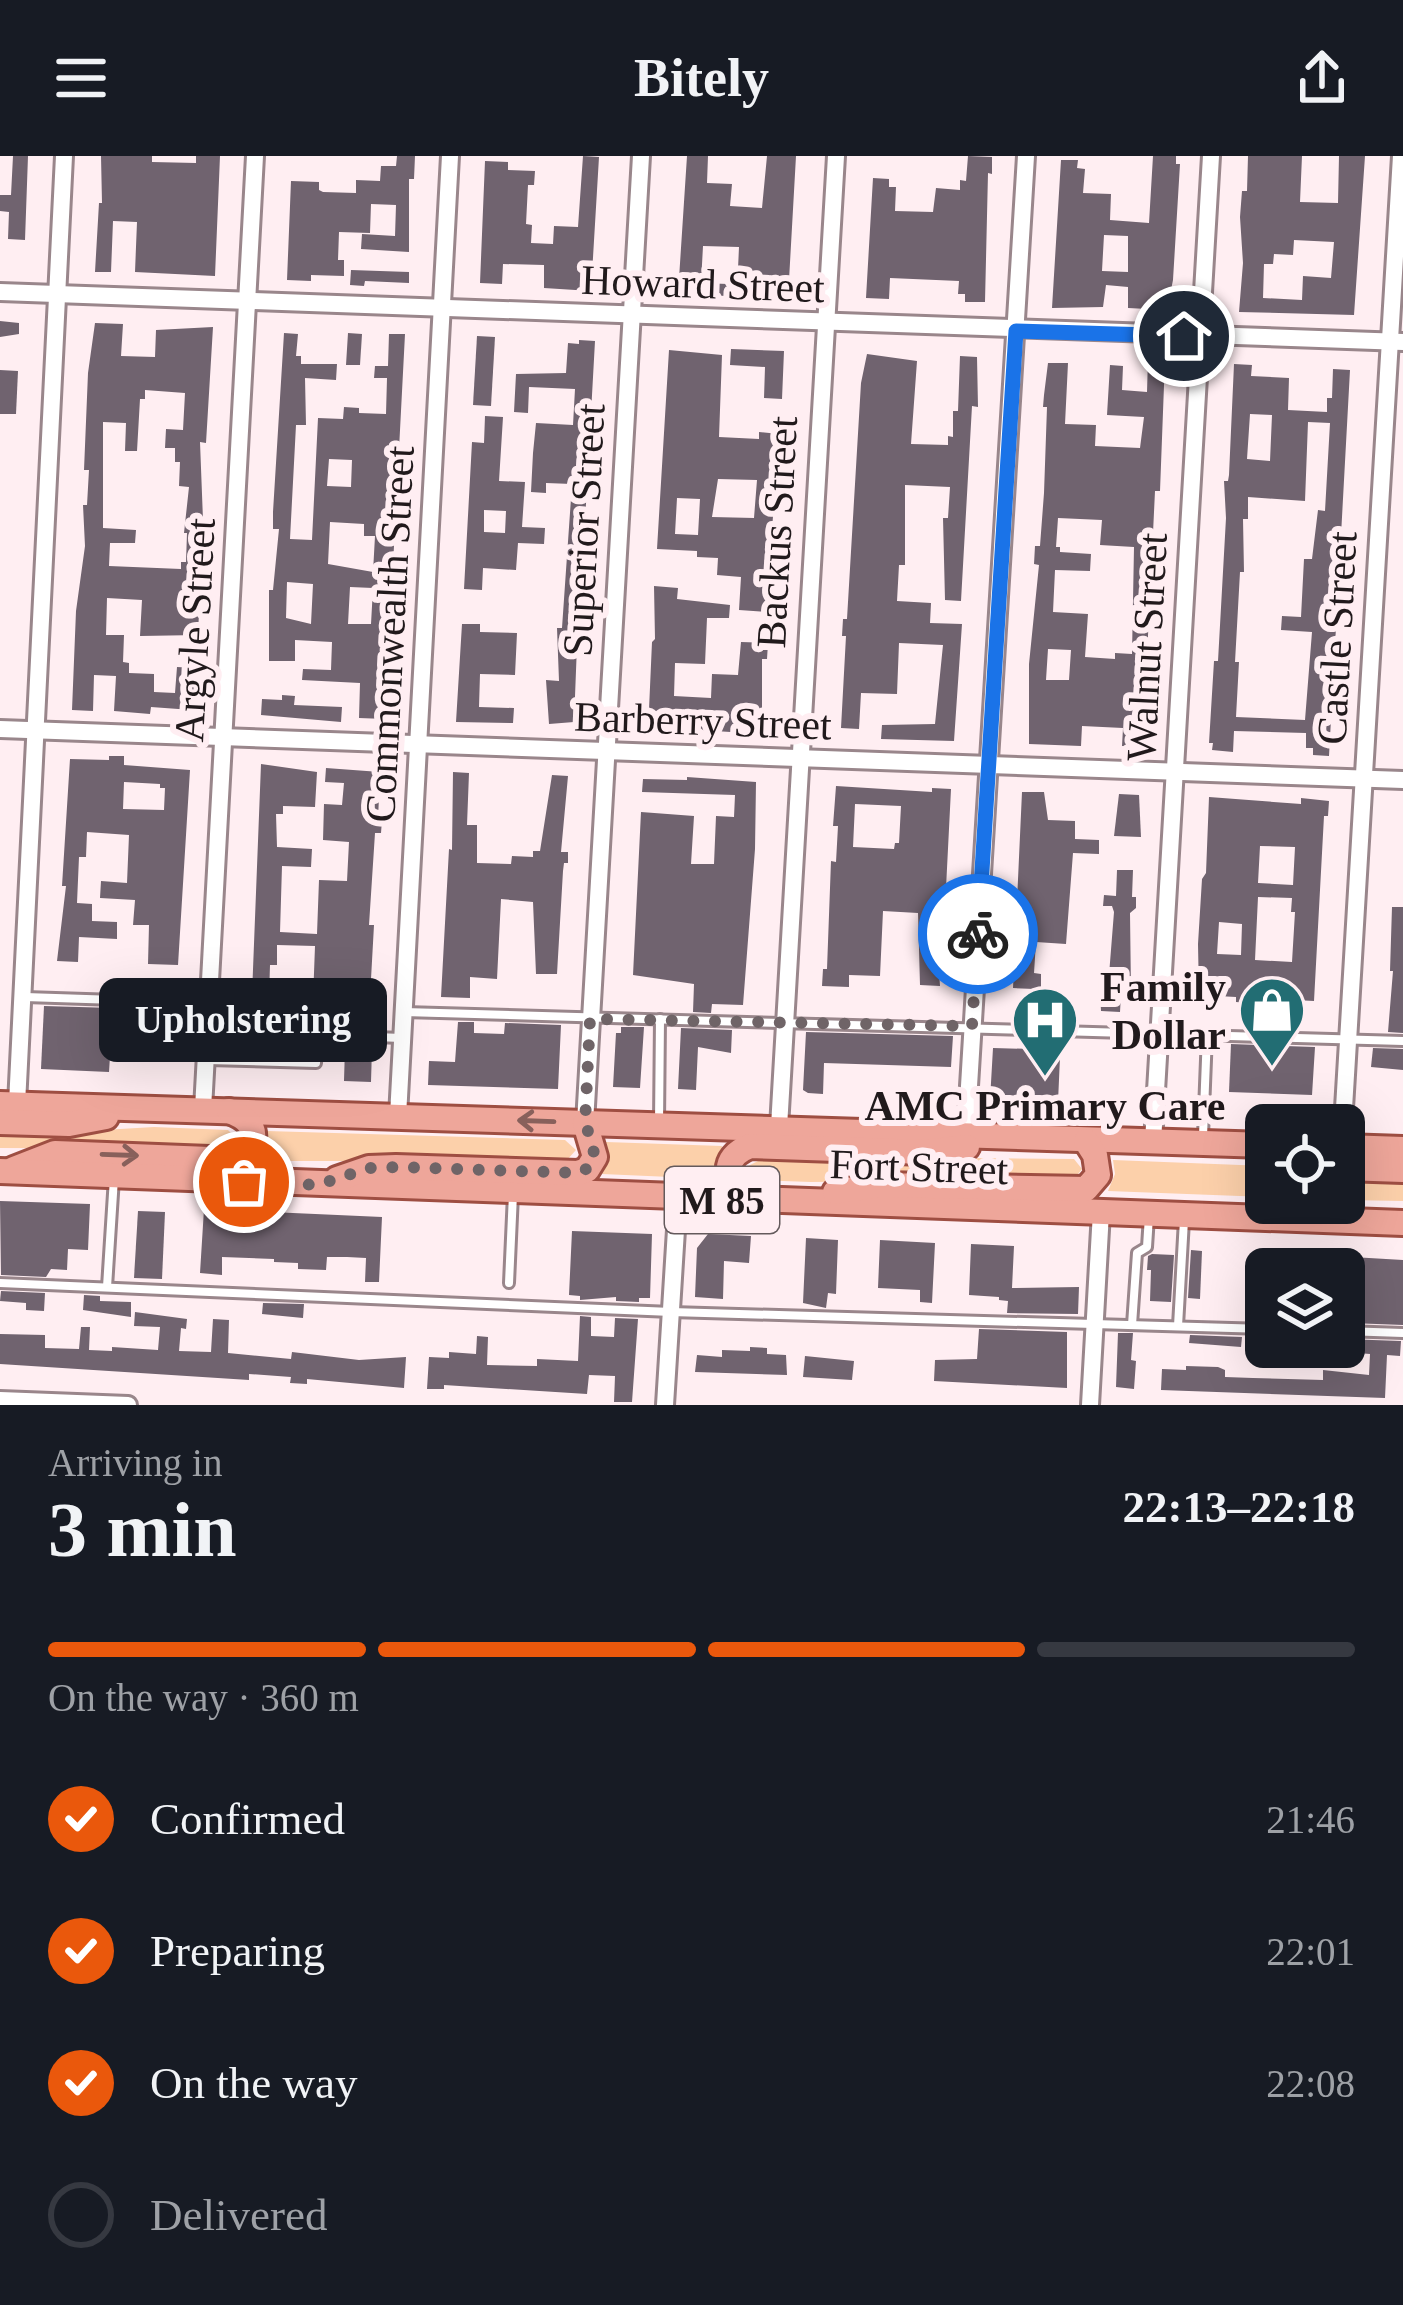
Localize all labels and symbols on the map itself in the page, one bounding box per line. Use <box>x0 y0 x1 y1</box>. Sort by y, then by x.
street label: Howard Street <box>580 257 826 311</box>
pin <box>1133 285 1235 387</box>
street label: Superior Street <box>554 402 614 658</box>
street label: Backus Street <box>748 415 806 649</box>
street label: Commonwealth Street <box>357 444 423 823</box>
street label: Argyle Street <box>166 517 224 743</box>
street label: Castle Street <box>1308 530 1366 746</box>
street label: Walnut Street <box>1118 531 1176 762</box>
street label: Barberry Street <box>573 694 833 748</box>
courier <box>918 874 1038 994</box>
place label: Family Dollar <box>1100 964 1226 1058</box>
shop icon: Family Dollar <box>1237 975 1307 1069</box>
callout: Upholstering <box>100 978 388 1062</box>
hospital icon: AMC Primary Care <box>1010 985 1080 1079</box>
place label: AMC Primary Care <box>865 1083 1225 1129</box>
one-way arrow <box>517 1109 556 1132</box>
pin <box>193 1131 295 1233</box>
street label: Fort Street <box>829 1141 1009 1193</box>
one-way arrow <box>100 1144 139 1167</box>
road number: M 85 <box>665 1167 779 1233</box>

